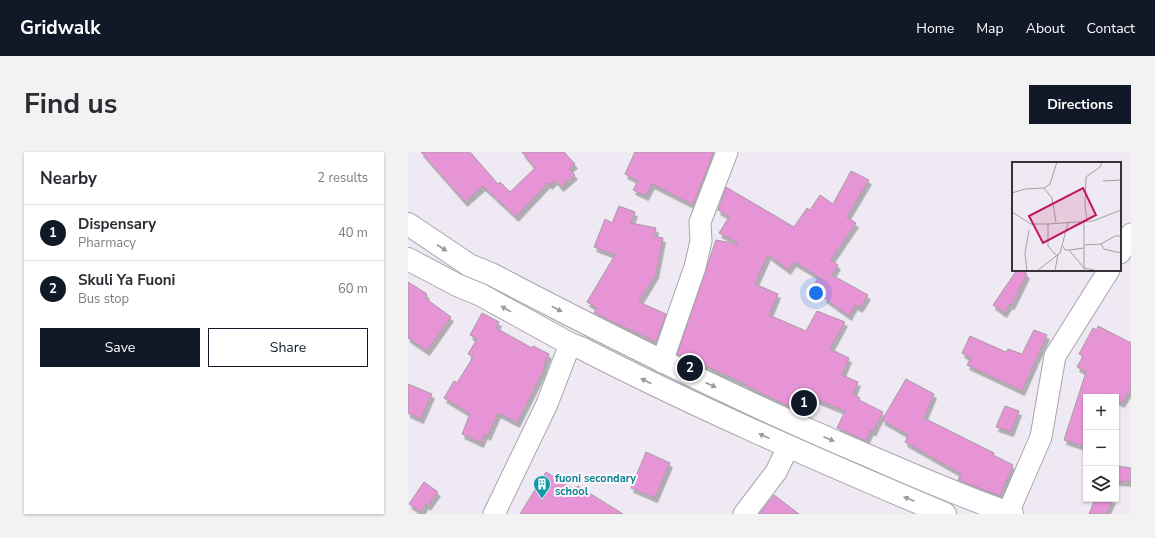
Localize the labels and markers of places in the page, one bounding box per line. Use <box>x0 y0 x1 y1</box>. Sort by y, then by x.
pin: 2 <box>677 353 703 383</box>
pin: 1 <box>791 388 817 418</box>
place label: fuoni secondary school <box>555 471 636 499</box>
building icon: fuoni secondary school <box>532 474 552 499</box>

